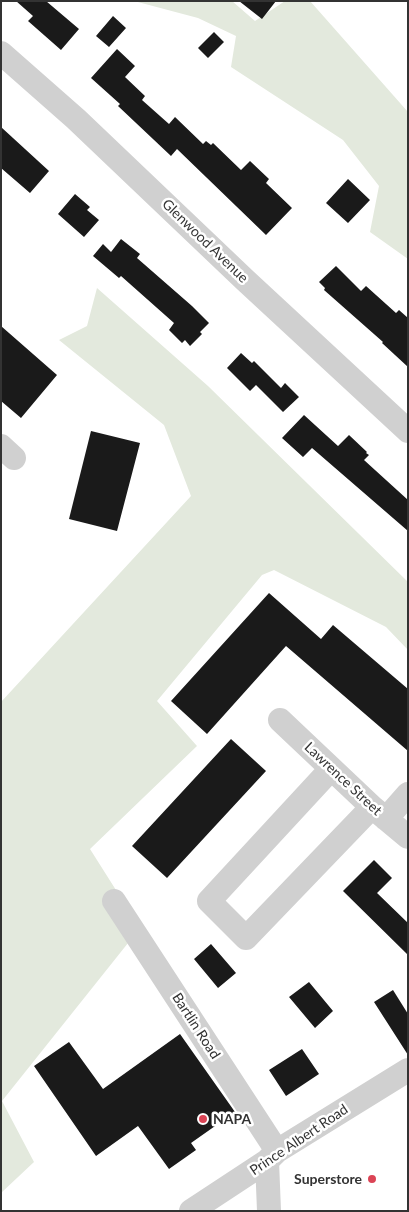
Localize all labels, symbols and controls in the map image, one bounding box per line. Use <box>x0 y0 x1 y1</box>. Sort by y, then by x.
street label: Glenwood Avenue <box>158 196 252 286</box>
street label: Lawrence Street <box>301 739 385 819</box>
street label: Bartlin Road <box>168 990 224 1062</box>
street label: Prince Albert Road <box>247 1101 351 1179</box>
place label: NAPA <box>213 1111 251 1127</box>
marker: NAPA <box>197 1113 209 1125</box>
place label: Superstore <box>294 1171 362 1187</box>
marker: Superstore <box>366 1173 378 1185</box>

